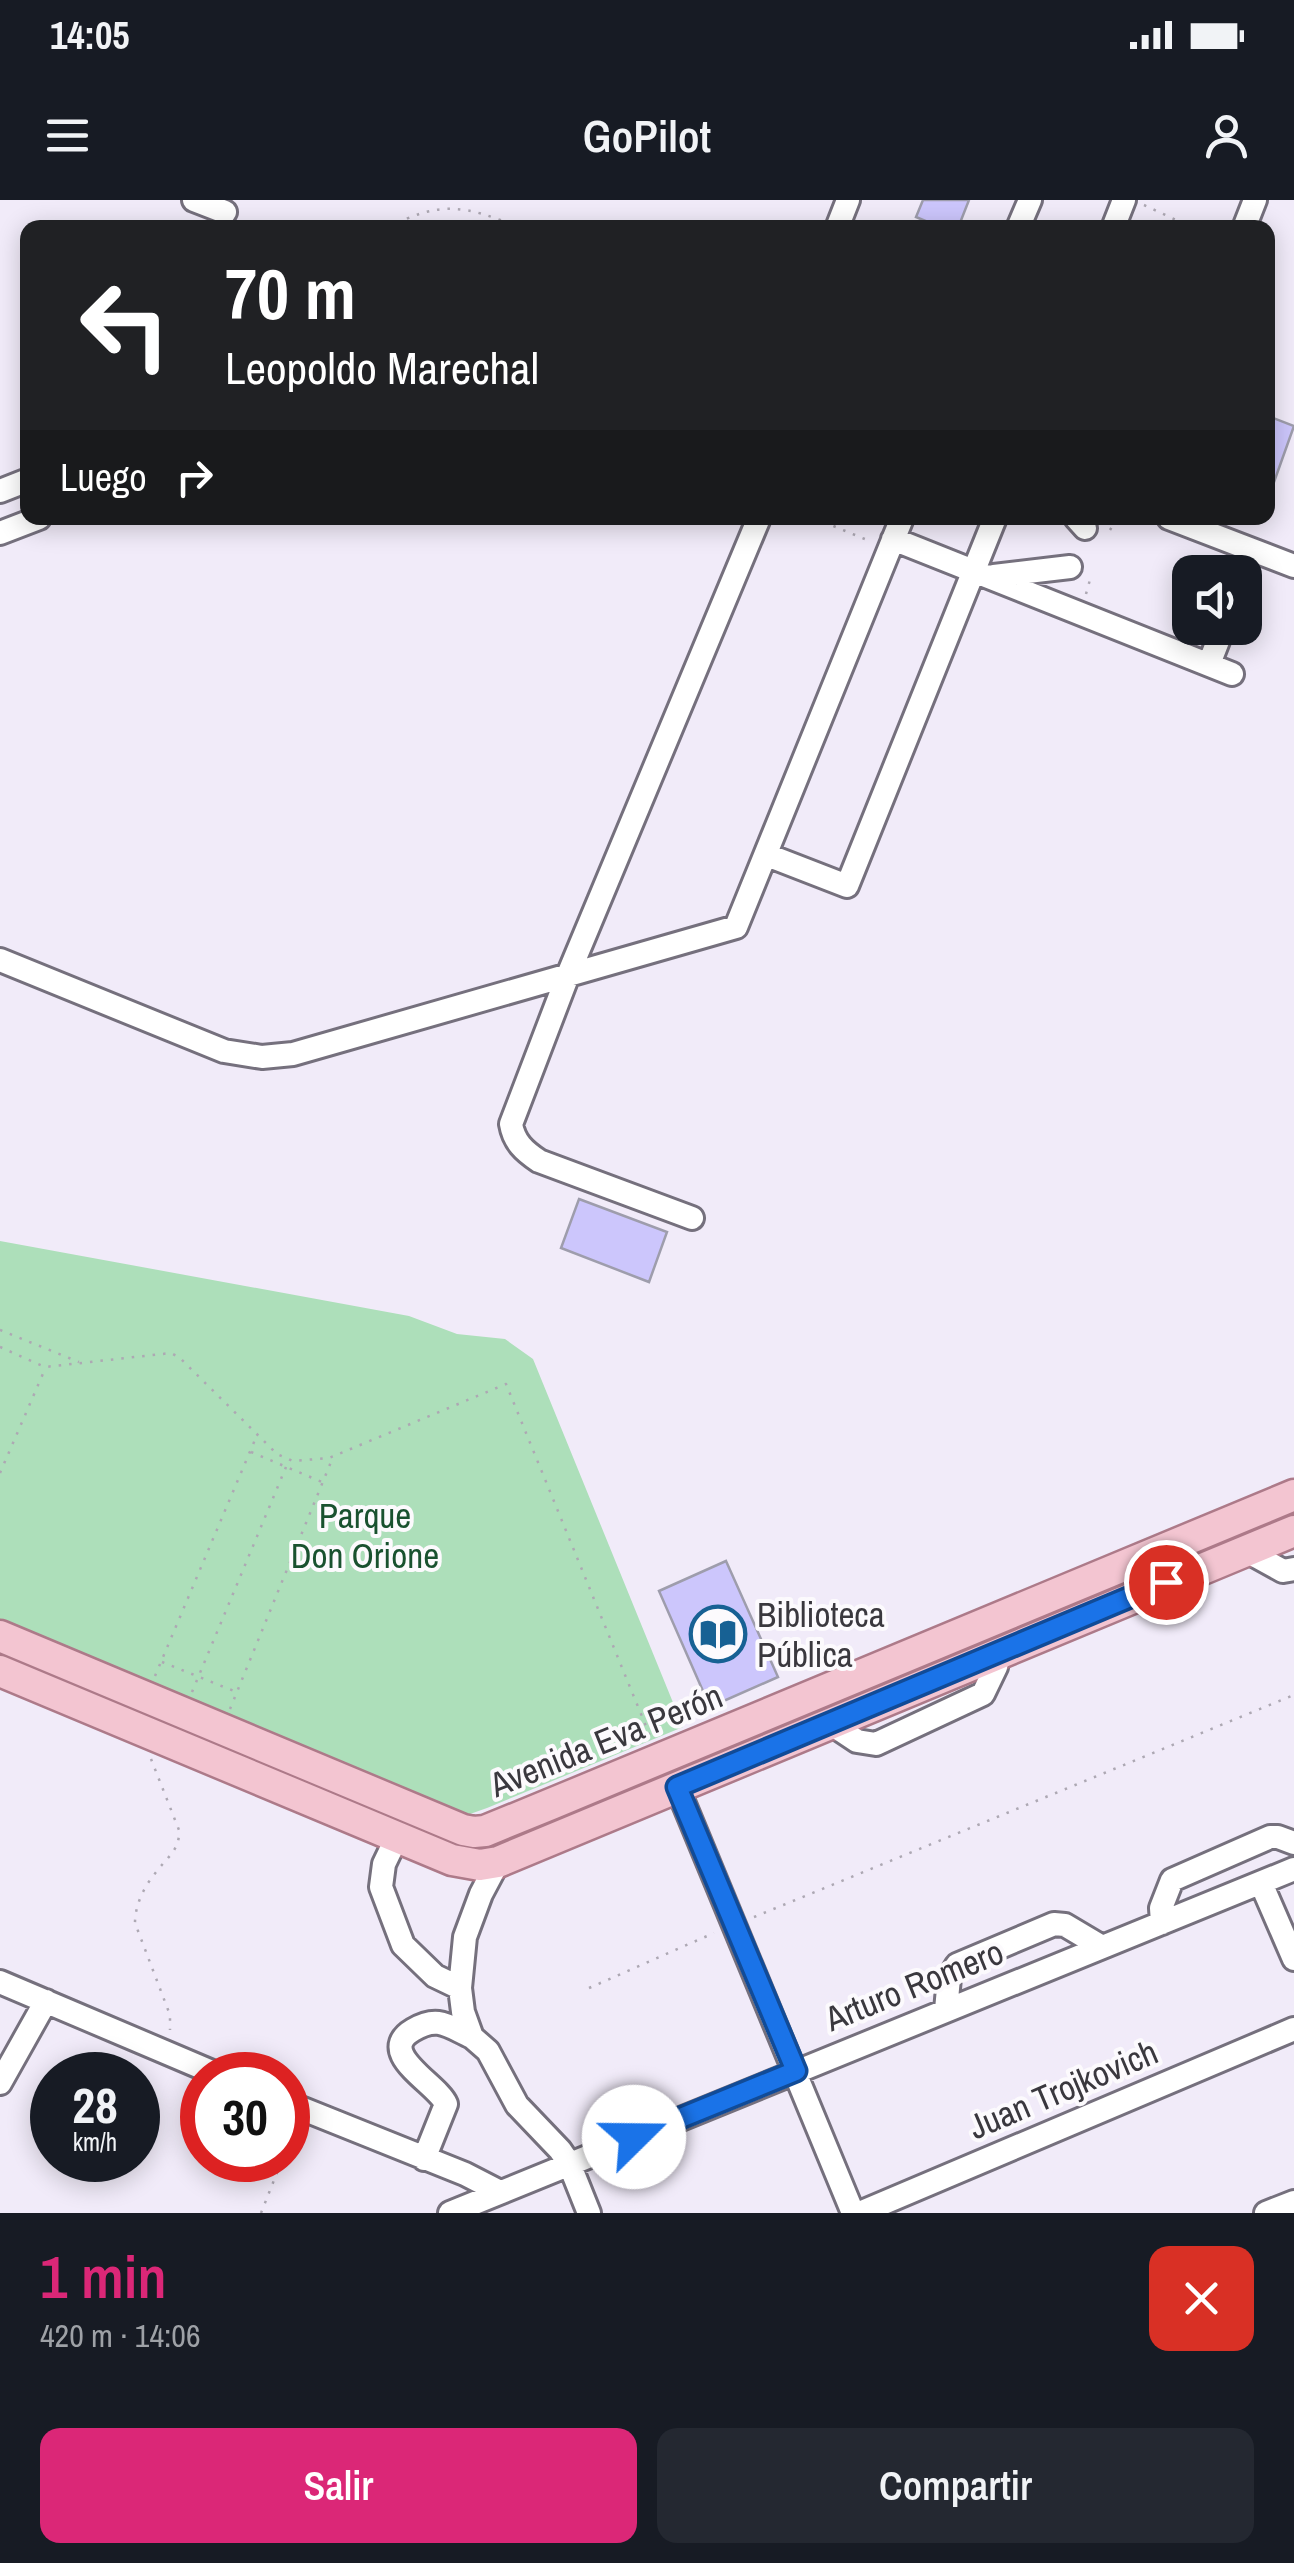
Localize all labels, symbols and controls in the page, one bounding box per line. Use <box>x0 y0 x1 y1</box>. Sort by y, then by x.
text: 14:05 <box>50 10 130 61</box>
text: GoPilot <box>583 105 711 166</box>
icon: menu <box>40 108 95 163</box>
icon: person <box>1199 108 1254 163</box>
text: 70 m <box>225 247 356 341</box>
icon: left <box>60 260 190 390</box>
text: Leopoldo Marechal <box>225 337 539 398</box>
icon: right <box>167 450 222 505</box>
text: Luego <box>60 452 147 503</box>
map controls <box>1172 555 1262 645</box>
button: sound <box>1172 555 1262 645</box>
park label: Parque Don Orione <box>291 1492 439 1579</box>
pin <box>1124 1540 1209 1625</box>
icon: arrive <box>1139 1555 1194 1610</box>
place label: Biblioteca Pública <box>757 1591 885 1678</box>
library icon: Biblioteca Pública <box>688 1604 748 1664</box>
street label: Avenida Eva Perón <box>482 1672 729 1808</box>
street label: Arturo Romero <box>817 1928 1010 2042</box>
street label: Juan Trojkovich <box>961 2028 1165 2150</box>
speed limit sign: 30 <box>180 2052 310 2182</box>
text: 28 <box>72 2071 118 2139</box>
position arrow <box>582 2085 686 2189</box>
text: km/h <box>73 2125 117 2159</box>
text: 1 min <box>40 2236 167 2317</box>
button: close <box>1149 2246 1254 2351</box>
text: 420 m · 14:06 <box>40 2314 200 2357</box>
button: Salir <box>40 2428 637 2543</box>
button: Compartir <box>657 2428 1254 2543</box>

